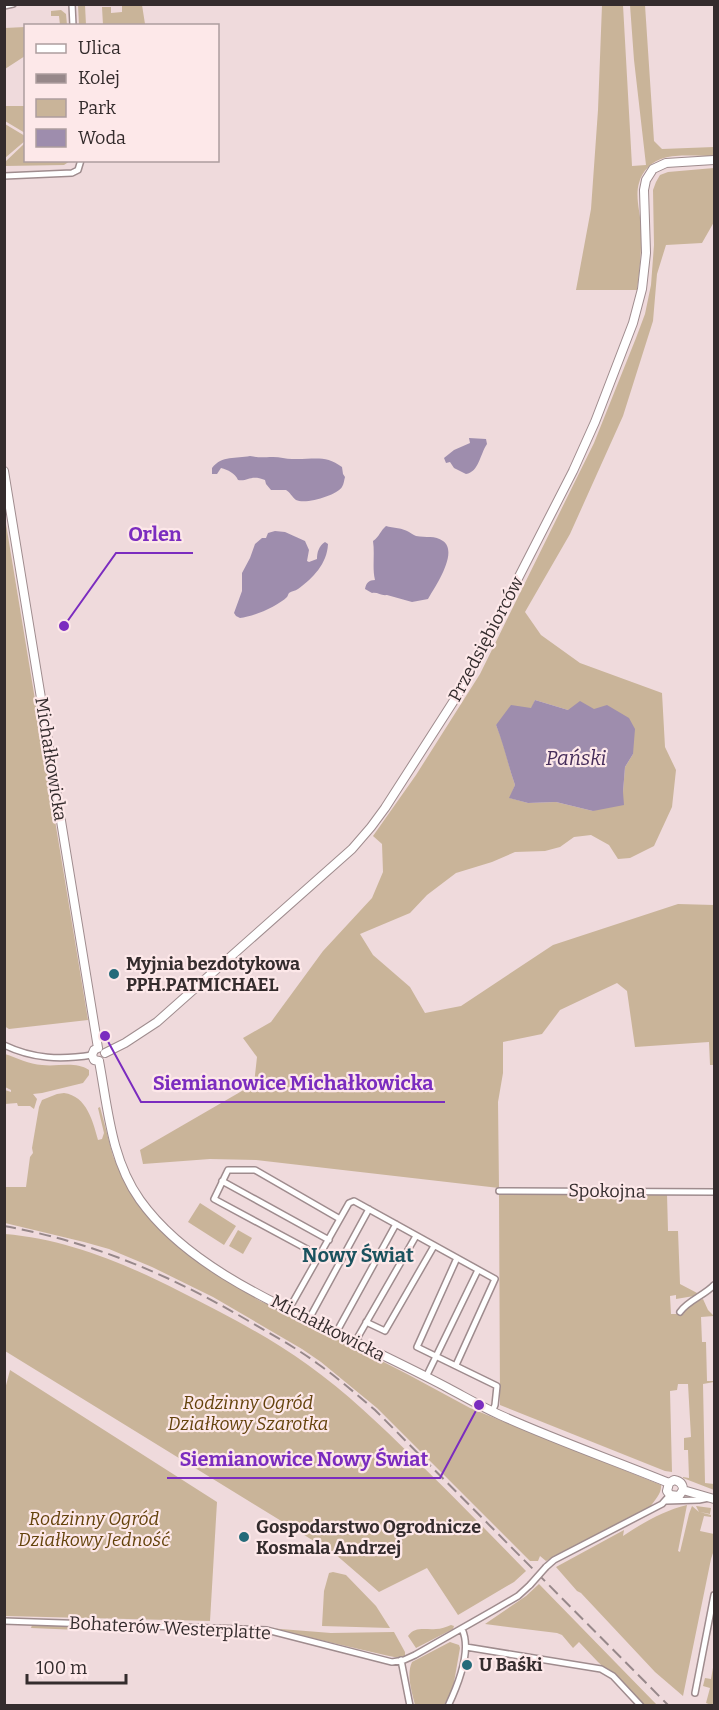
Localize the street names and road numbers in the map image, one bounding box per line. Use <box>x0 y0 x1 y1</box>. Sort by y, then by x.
street label: Przedsiębiorców <box>444 572 529 705</box>
street label: Michałkowicka <box>30 696 72 823</box>
street label: Spokojna <box>568 1179 646 1203</box>
street label: Michałkowicka <box>267 1290 389 1366</box>
street label: Bohaterów Westerplatte <box>69 1612 271 1644</box>

